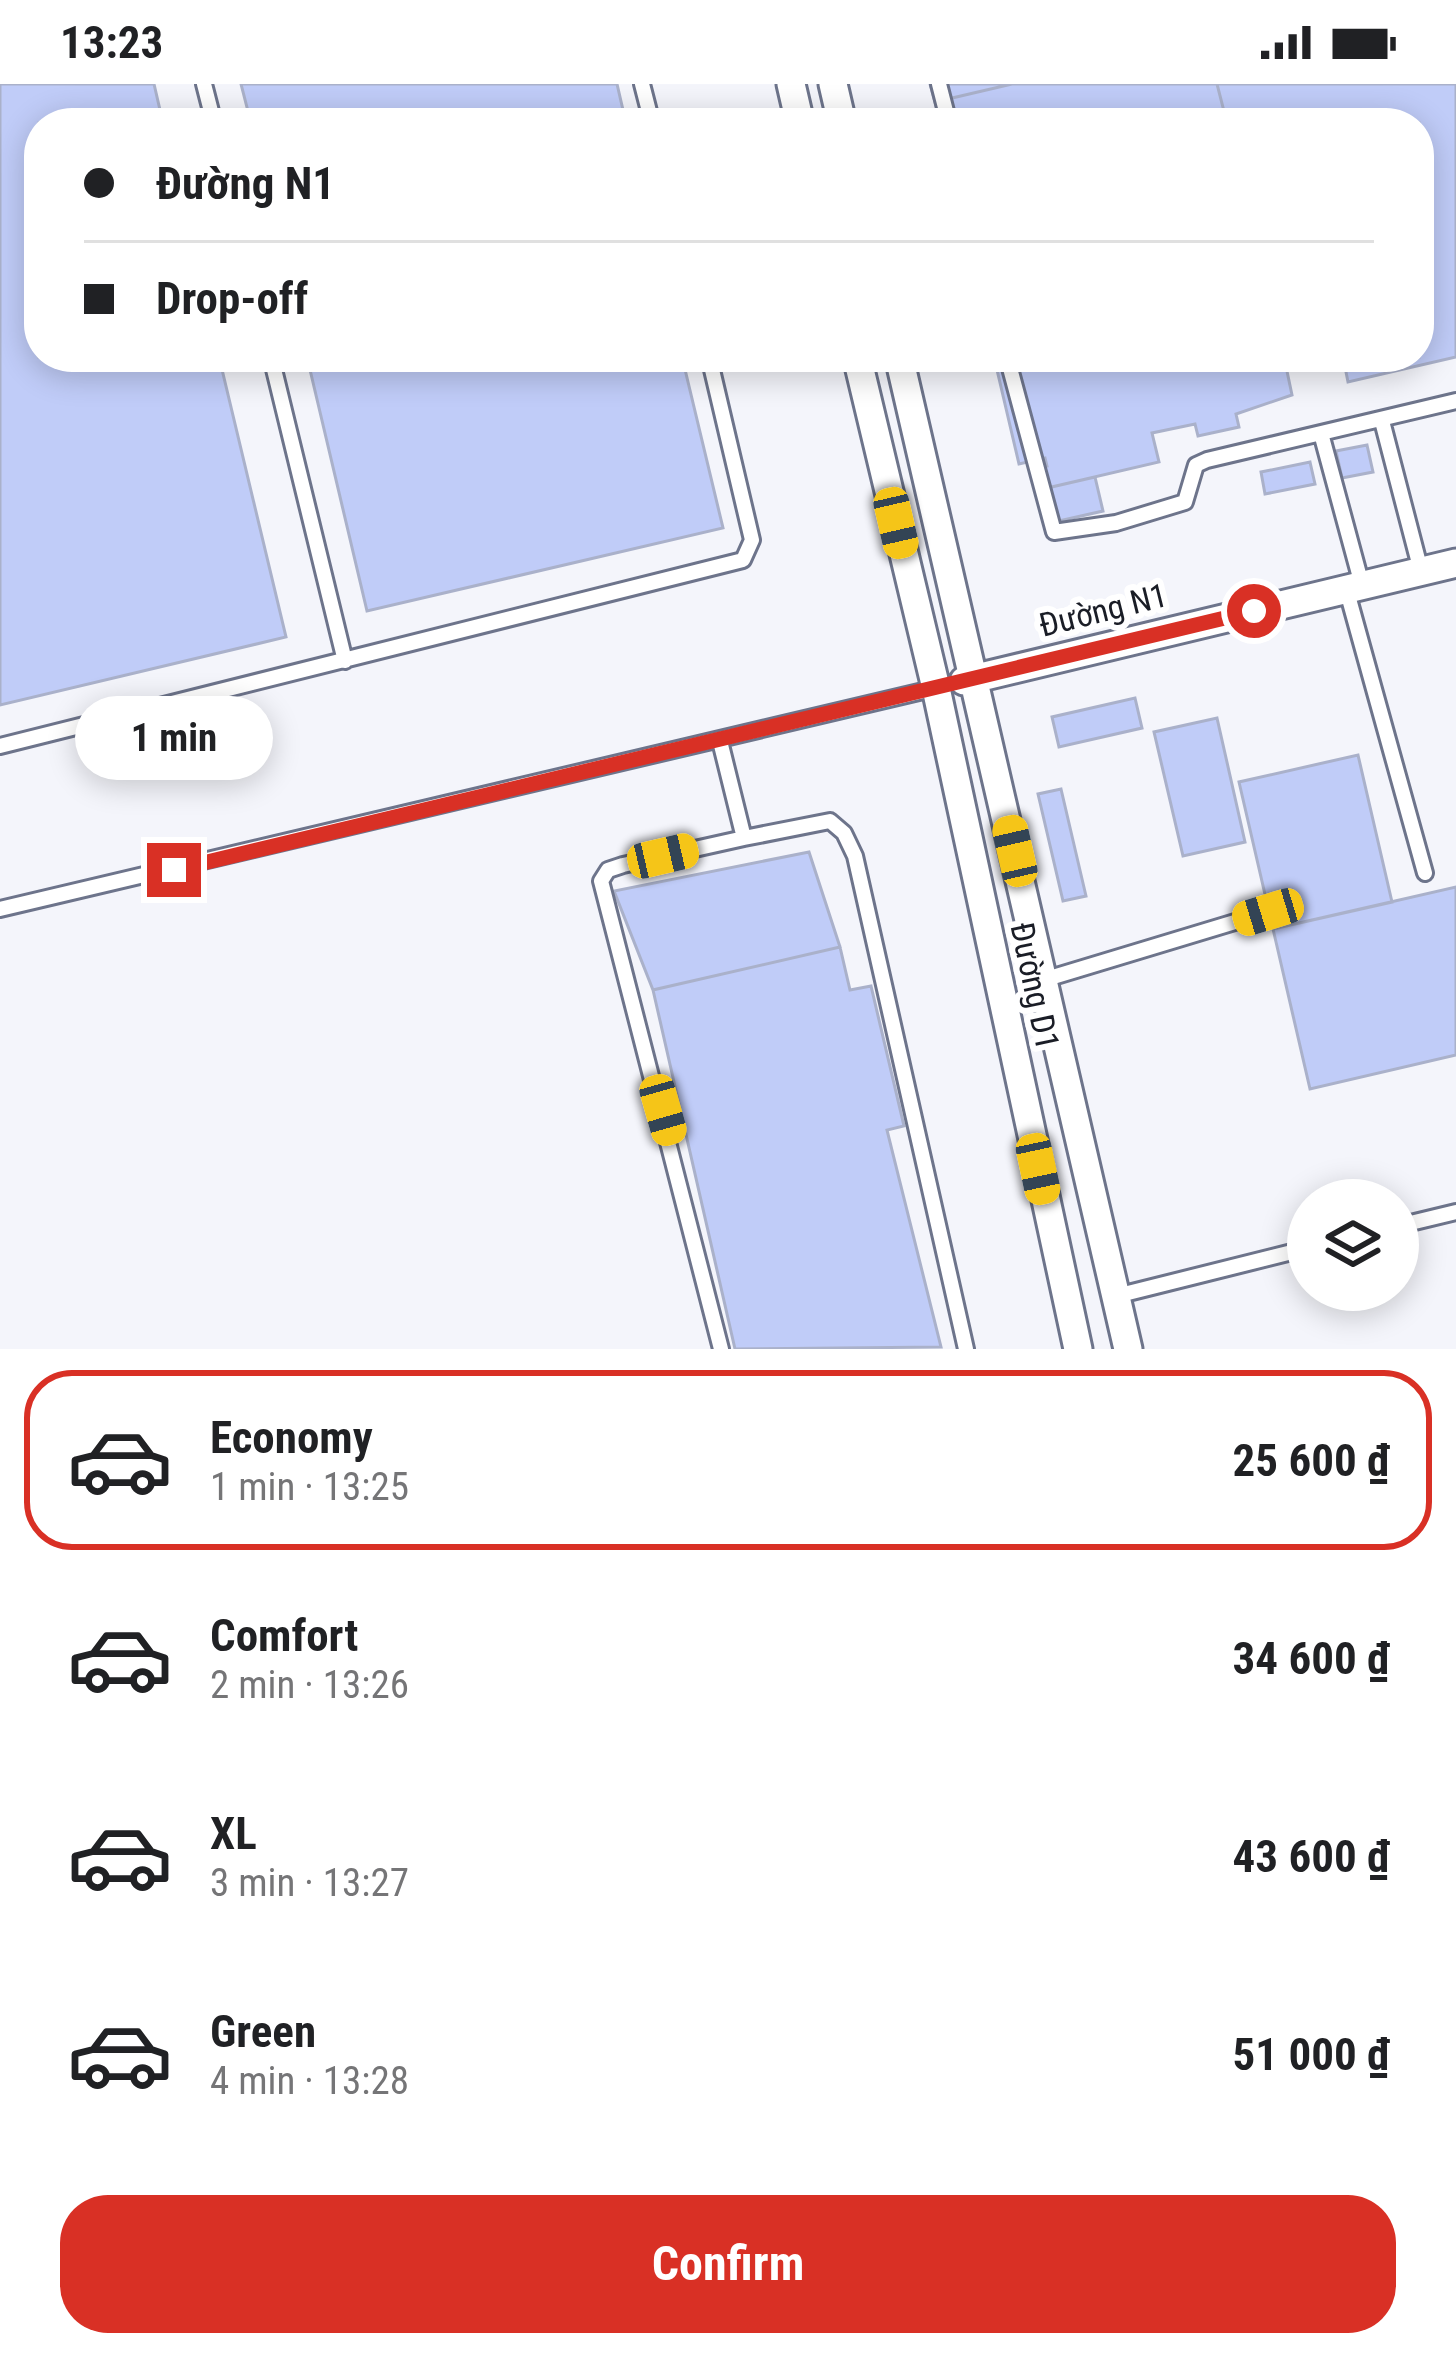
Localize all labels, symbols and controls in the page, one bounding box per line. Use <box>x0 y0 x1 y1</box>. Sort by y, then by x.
text: 13:23 <box>60 16 163 69</box>
text: Đường N1 <box>156 157 335 210</box>
text: Drop-off <box>156 272 308 325</box>
car <box>870 484 922 562</box>
street label: Đường N1 <box>1035 575 1171 645</box>
route start <box>1227 584 1281 638</box>
callout: 1 min <box>75 696 273 780</box>
text: 1 min <box>131 715 217 761</box>
car <box>989 812 1041 890</box>
car <box>624 830 702 882</box>
route end <box>147 843 201 897</box>
car <box>1228 884 1308 940</box>
street label: Đường D1 <box>1003 919 1067 1053</box>
car <box>636 1070 690 1150</box>
car <box>1013 1130 1063 1208</box>
map controls <box>1287 1179 1419 1311</box>
button: layers <box>1287 1179 1419 1311</box>
icon: car <box>66 1406 174 1514</box>
text: Economy <box>210 1411 373 1464</box>
text: 25 600 ₫ <box>1233 1434 1390 1487</box>
text: 1 min · 13:25 <box>210 1464 409 1510</box>
icon: car <box>66 1604 174 1712</box>
text: Comfort <box>210 1609 358 1662</box>
text: 34 600 ₫ <box>1233 1632 1390 1685</box>
text: 2 min · 13:26 <box>210 1662 409 1708</box>
icon: car <box>66 1802 174 1910</box>
text: XL <box>210 1807 257 1860</box>
text: 43 600 ₫ <box>1233 1830 1390 1883</box>
text: 3 min · 13:27 <box>210 1860 409 1906</box>
icon: car <box>66 2000 174 2108</box>
text: Green <box>210 2005 316 2058</box>
text: 51 000 ₫ <box>1233 2028 1390 2081</box>
text: 4 min · 13:28 <box>210 2058 409 2104</box>
button: Confirm <box>60 2195 1396 2333</box>

